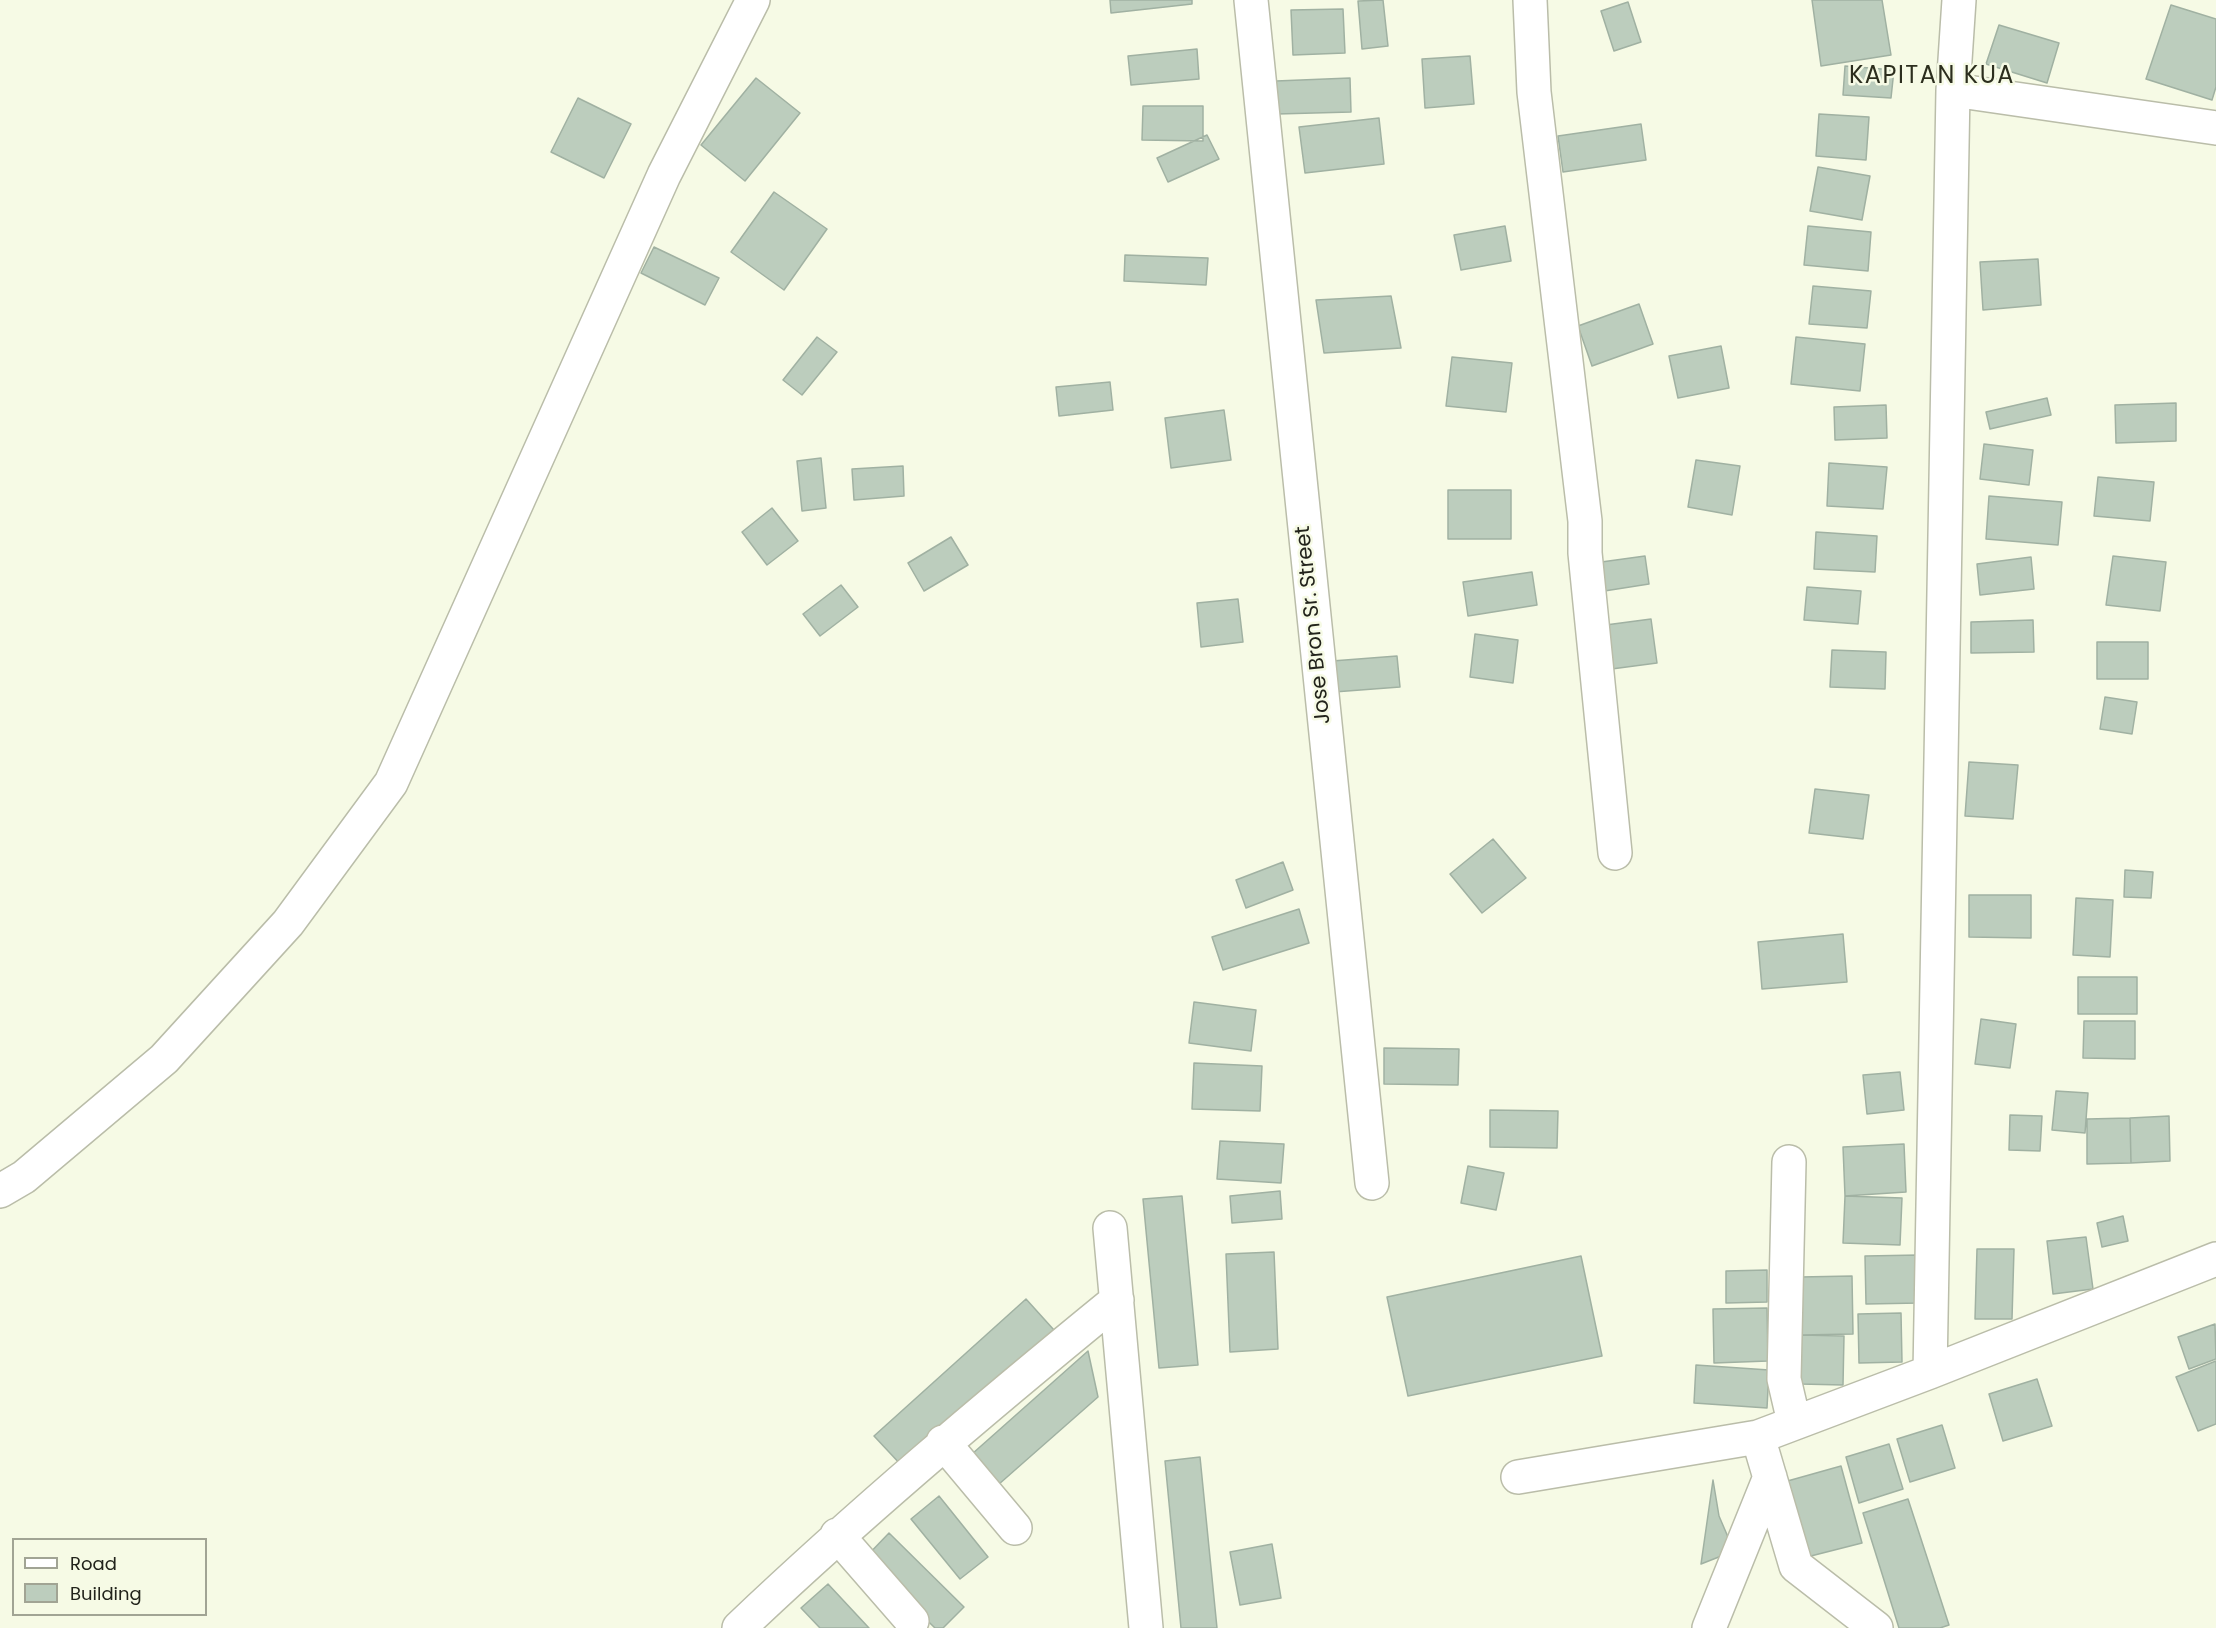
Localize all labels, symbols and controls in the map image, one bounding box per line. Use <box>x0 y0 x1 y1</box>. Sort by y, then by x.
district label: KAPITAN KUA <box>1849 63 2015 91</box>
street label: Jose Bron Sr. Street <box>1291 525 1337 725</box>
legend <box>12 1538 207 1616</box>
text: Road <box>70 1551 117 1576</box>
text: Building <box>70 1581 142 1606</box>

